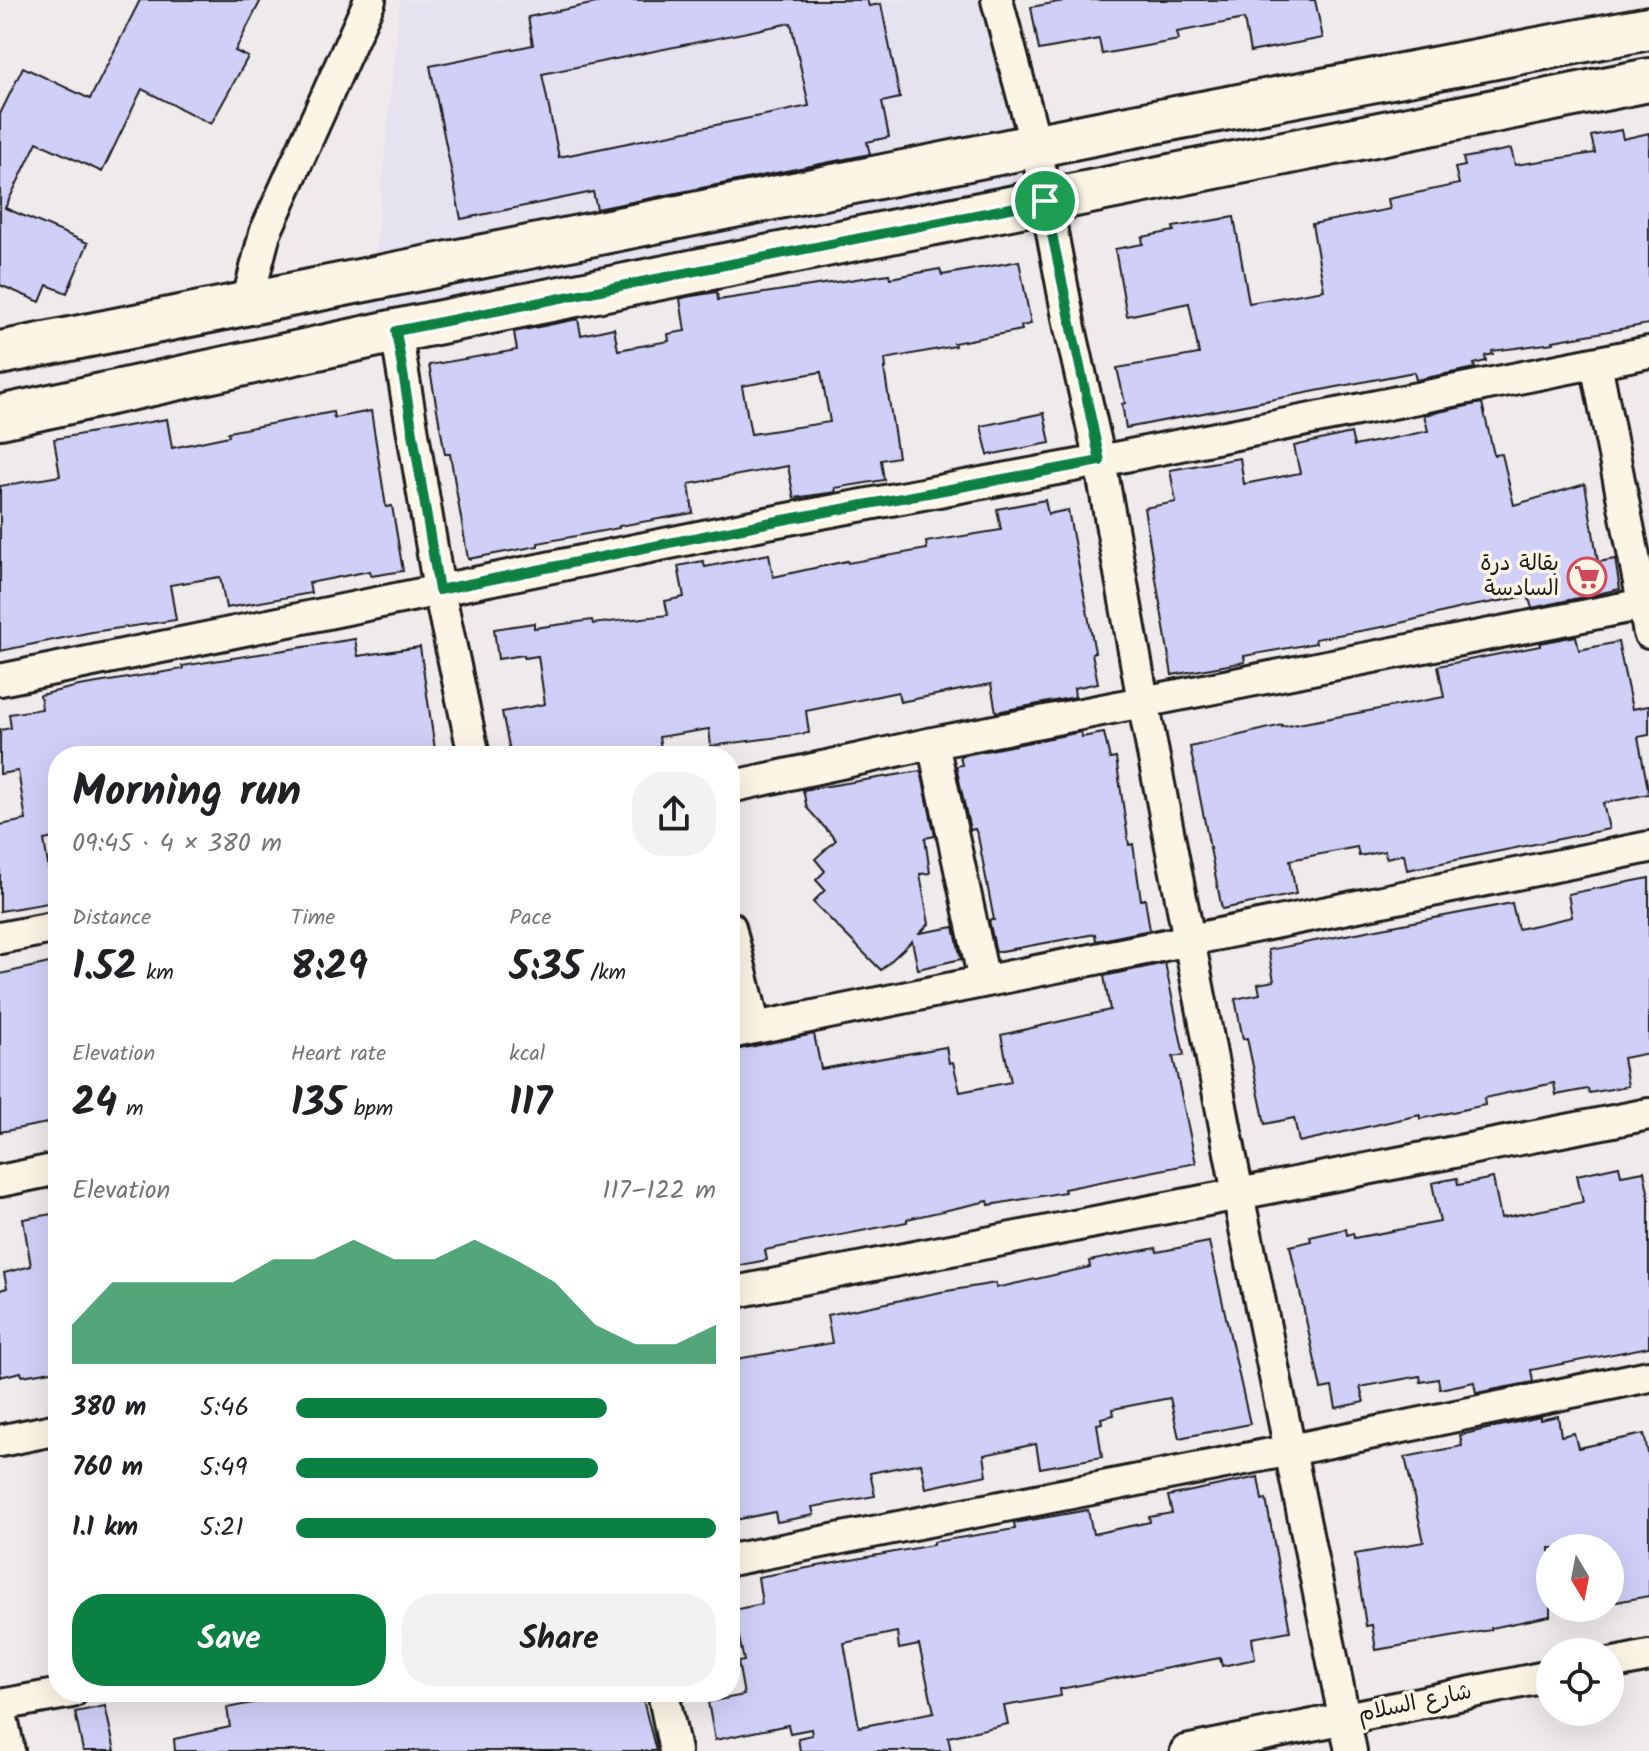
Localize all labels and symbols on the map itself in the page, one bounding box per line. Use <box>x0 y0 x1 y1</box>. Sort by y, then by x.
pin <box>1011 167 1079 235</box>
place label: بقالة درة السادسة <box>1480 547 1559 607</box>
supermarket icon: بقالة درة السادسة <box>1566 556 1608 598</box>
north arrow <box>1536 1534 1624 1622</box>
street label: شارع السلام <box>1355 1675 1475 1733</box>

